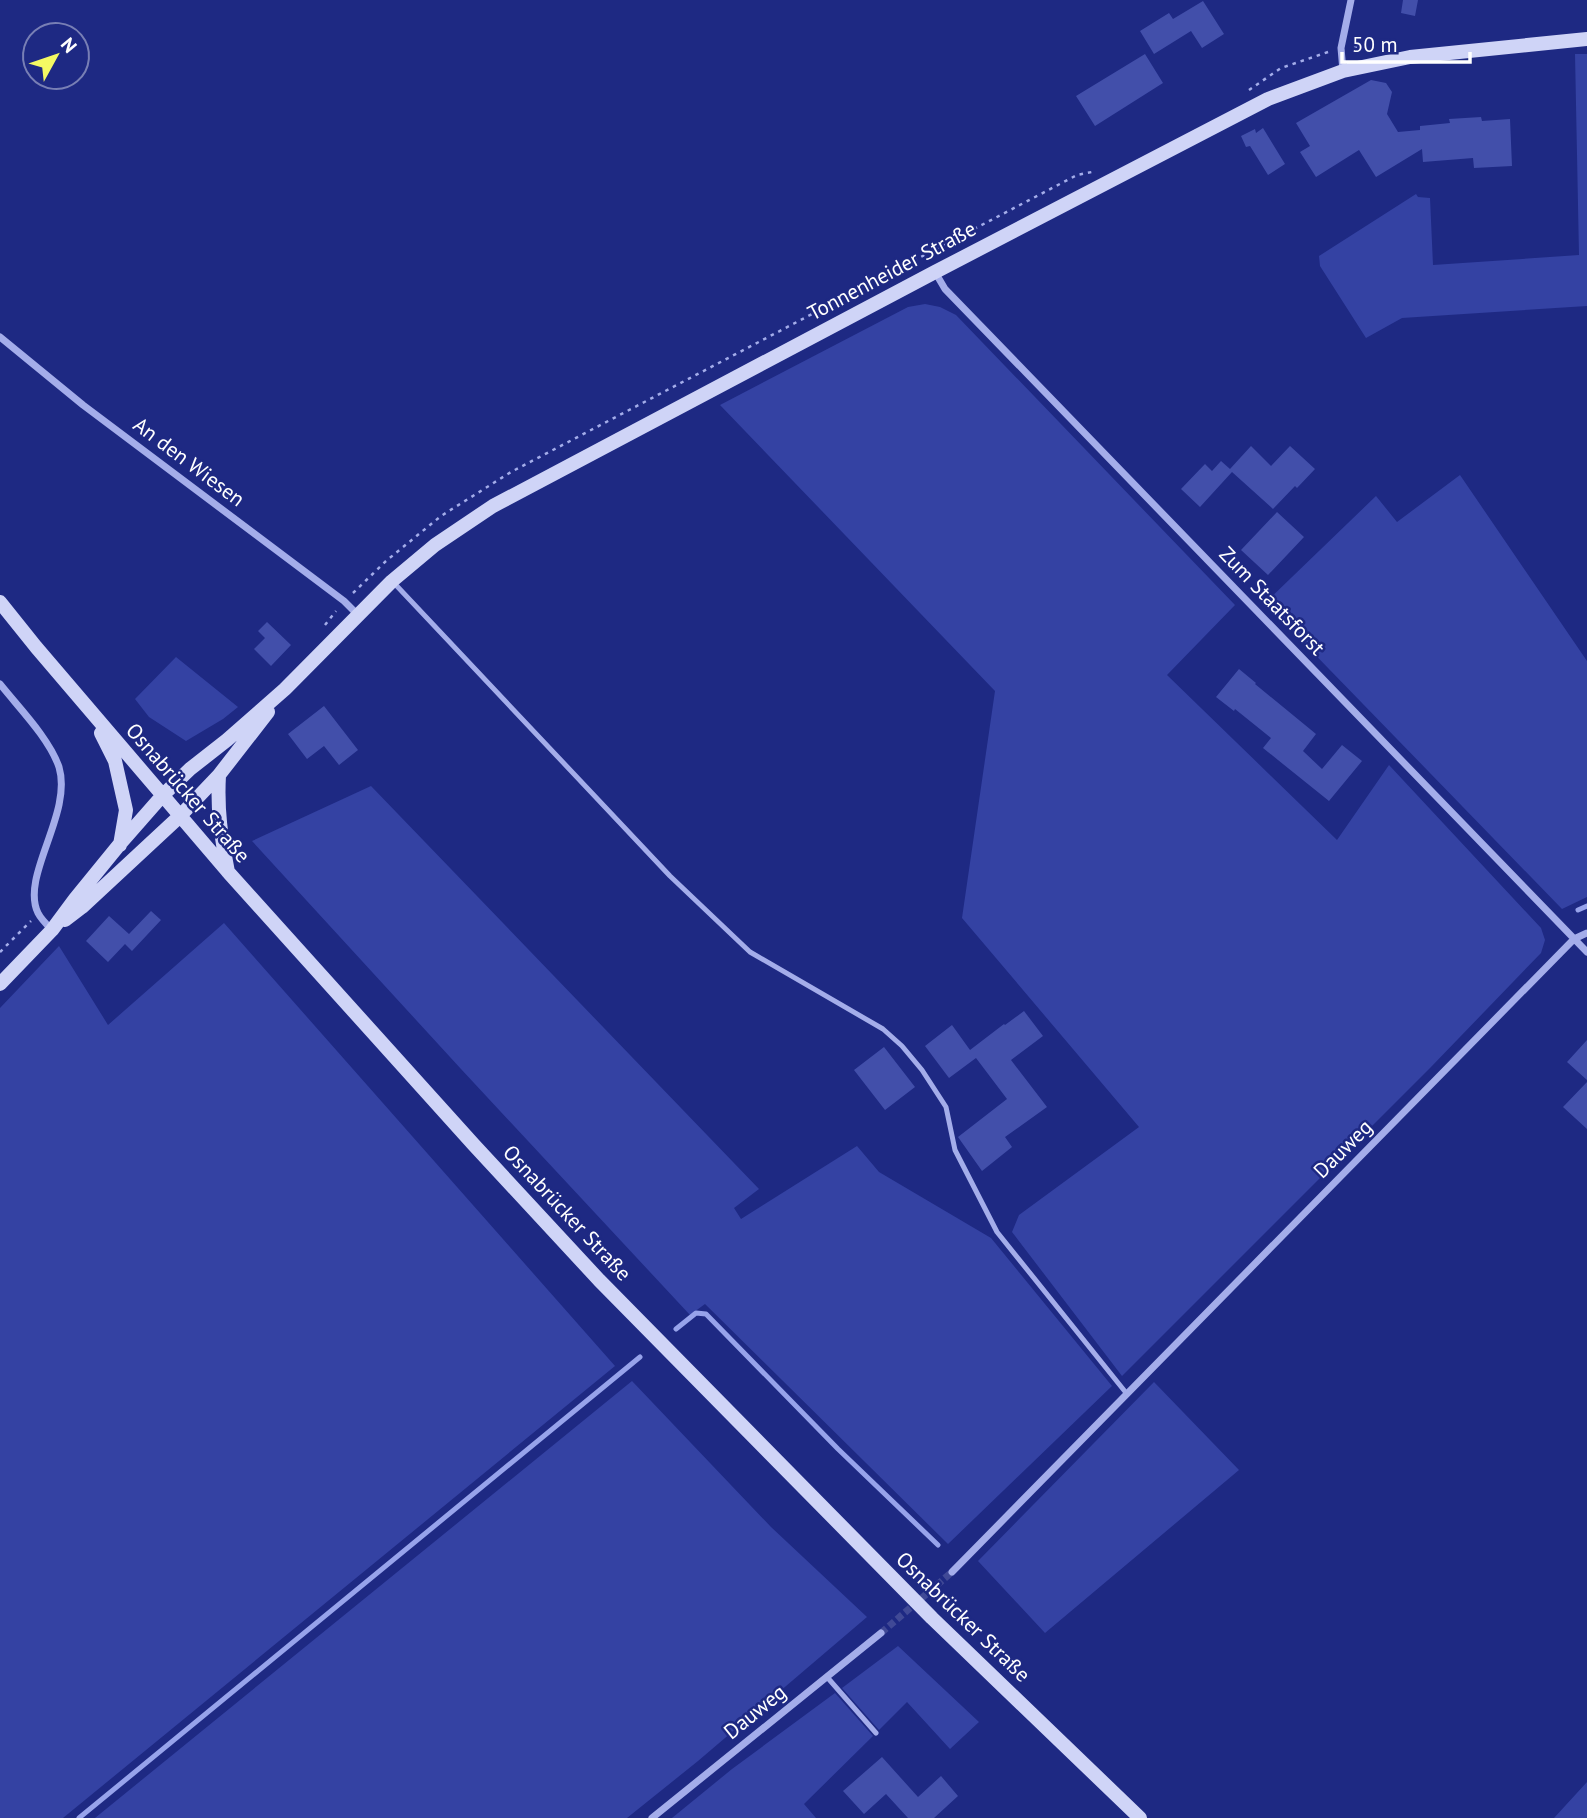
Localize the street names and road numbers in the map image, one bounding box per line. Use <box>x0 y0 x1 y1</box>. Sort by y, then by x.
street label: Tonnenheider Straße <box>803 215 981 326</box>
street label: An den Wiesen <box>128 411 250 512</box>
street label: Zum Staatsforst <box>1214 541 1331 661</box>
street label: Osnabrücker Straße <box>120 717 256 868</box>
street label: Dauweg <box>1308 1114 1378 1184</box>
street label: Osnabrücker Straße <box>497 1139 637 1286</box>
street label: Osnabrücker Straße <box>890 1546 1036 1688</box>
street label: Dauweg <box>718 1678 791 1745</box>

